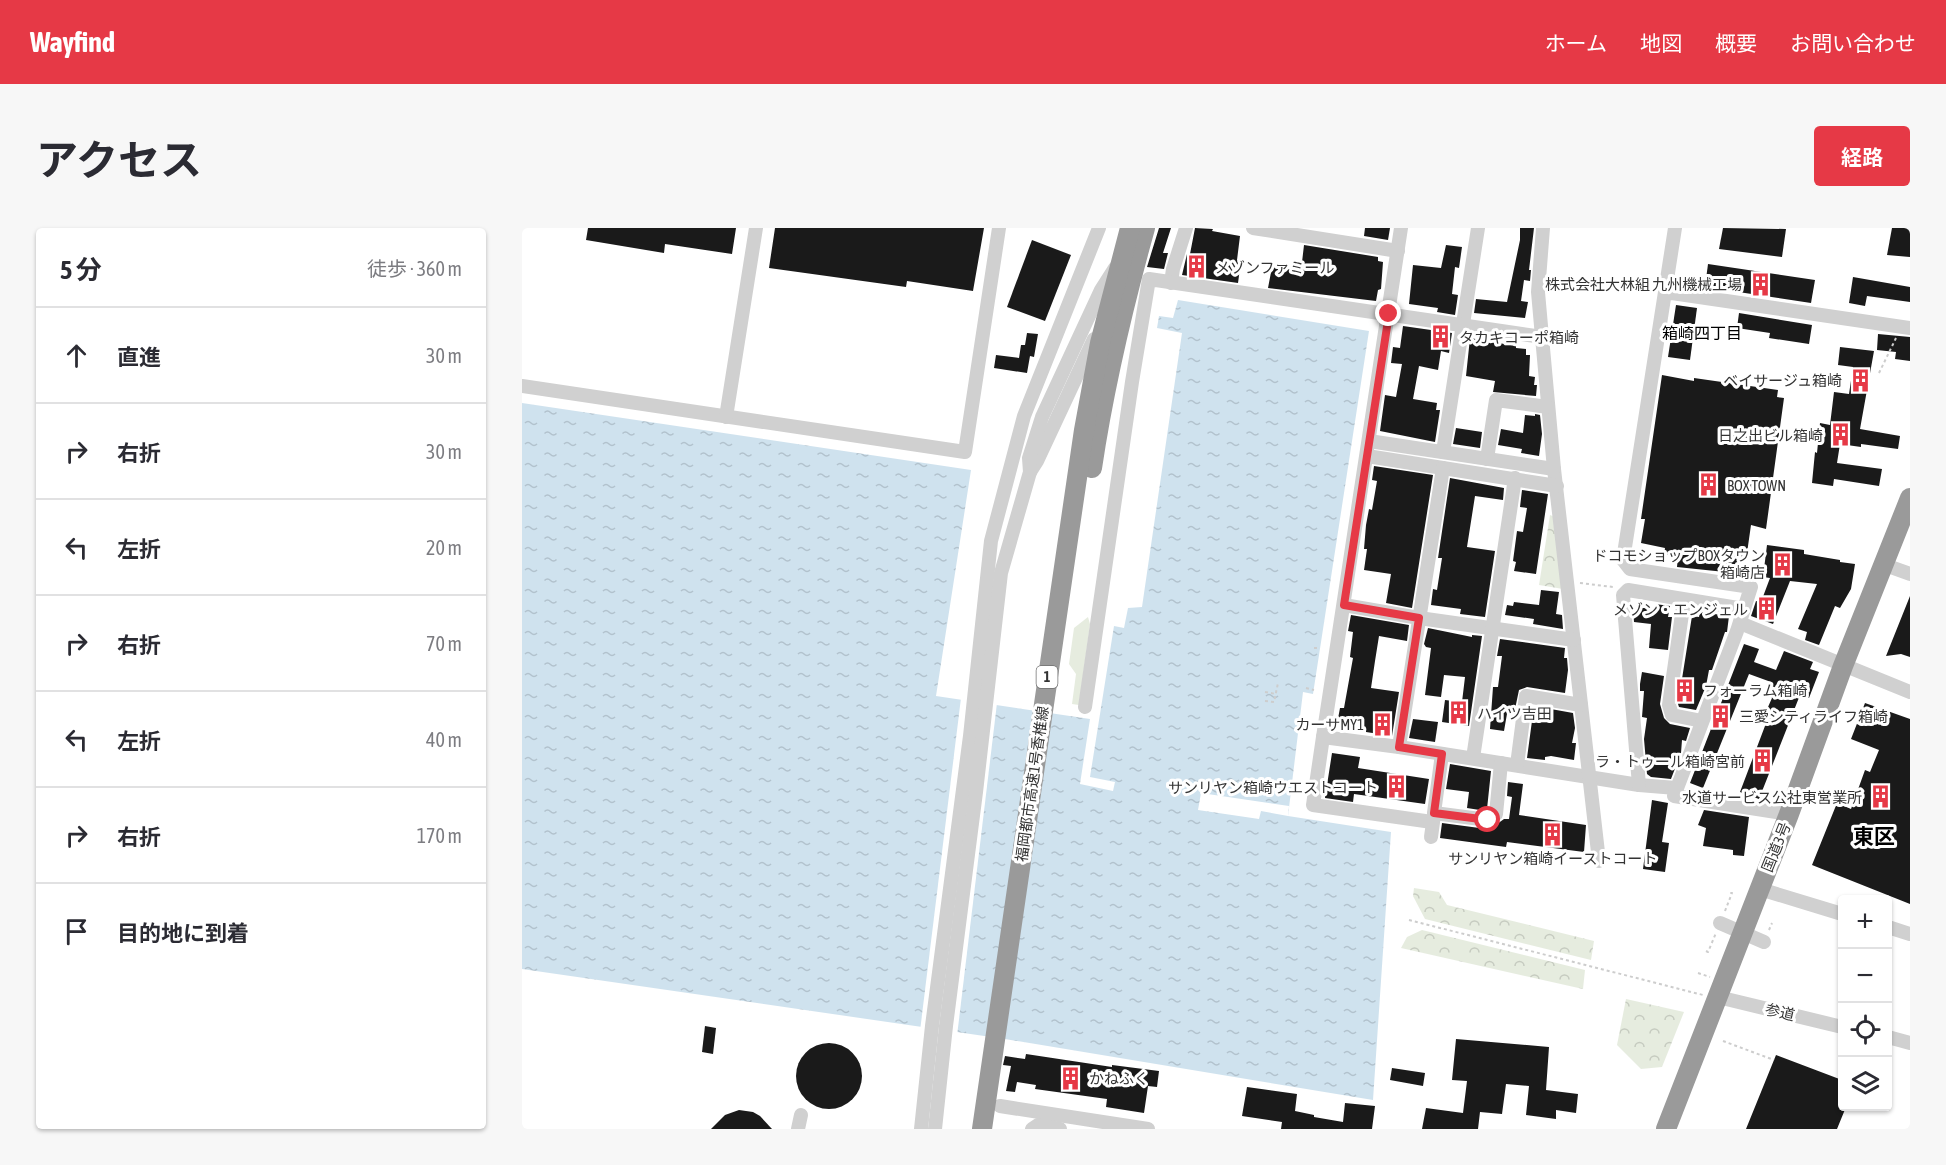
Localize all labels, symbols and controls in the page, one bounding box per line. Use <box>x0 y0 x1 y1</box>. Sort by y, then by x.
text: Wayfind <box>30 26 115 58</box>
text: ホーム <box>1545 31 1607 55</box>
text: 地図 <box>1640 31 1682 55</box>
text: 概要 <box>1715 31 1757 55</box>
text: お問い合わせ <box>1790 31 1916 55</box>
button: 経路 <box>1814 126 1910 186</box>
text: アクセス <box>36 136 202 184</box>
building icon: メゾンファミール <box>1184 254 1210 280</box>
text: 5 分 <box>60 255 102 285</box>
text: 徒歩 · 360 m <box>367 257 462 280</box>
place label: メゾンファミール <box>1215 259 1335 276</box>
building icon: 株式会社大林組 九州機械工場 <box>1747 271 1773 297</box>
place label: 株式会社大林組 九州機械工場 <box>1545 276 1742 293</box>
route end <box>1375 300 1401 326</box>
building icon: タカキコーポ箱崎 <box>1428 324 1454 350</box>
district label: 箱崎四丁目 <box>1662 324 1742 342</box>
place label: タカキコーポ箱崎 <box>1459 329 1579 346</box>
icon: ahead <box>60 339 93 372</box>
text: 直進 <box>117 344 161 370</box>
text: 30 m <box>426 344 462 367</box>
building icon: ベイサージュ箱崎 <box>1847 367 1873 393</box>
place label: ベイサージュ箱崎 <box>1723 372 1842 389</box>
building icon: 日之出ビル箱崎 <box>1828 422 1854 448</box>
place label: 日之出ビル箱崎 <box>1718 427 1823 444</box>
icon: right <box>60 435 93 468</box>
text: 右折 <box>117 440 161 466</box>
text: 30 m <box>426 440 462 463</box>
building icon: BOX TOWN <box>1696 472 1722 498</box>
place label: BOX TOWN <box>1727 477 1786 494</box>
icon: left <box>60 531 93 564</box>
text: 左折 <box>117 536 161 562</box>
text: 20 m <box>426 536 462 559</box>
place label: ドコモショップBOXタウン 箱崎店 <box>1593 547 1765 581</box>
building icon: ドコモショップBOXタウン 箱崎店 <box>1770 551 1796 577</box>
building icon: メゾン・エンジェル <box>1753 596 1779 622</box>
place label: メゾン・エンジェル <box>1613 601 1748 618</box>
icon: right <box>60 627 93 660</box>
text: 右折 <box>117 632 161 658</box>
text: 70 m <box>426 632 462 655</box>
road number: 1 <box>1036 666 1058 688</box>
building icon: フォーラム箱崎 <box>1672 677 1698 703</box>
place label: フォーラム箱崎 <box>1703 682 1808 699</box>
building icon: ハイツ吉田 <box>1446 700 1472 726</box>
building icon: 三愛シティライフ箱崎 <box>1708 703 1734 729</box>
street label: 福岡都市高速1号香椎線 <box>1013 705 1051 863</box>
place label: ハイツ吉田 <box>1477 705 1552 722</box>
place label: 三愛シティライフ箱崎 <box>1739 708 1888 725</box>
building icon: カーサMY1 <box>1369 711 1395 737</box>
place label: カーサMY1 <box>1296 716 1364 733</box>
icon: left <box>60 723 93 756</box>
text: 左折 <box>117 728 161 754</box>
text: 40 m <box>426 728 462 751</box>
building icon: ラ・トゥール箱崎宮前 <box>1750 748 1776 774</box>
place label: ラ・トゥール箱崎宮前 <box>1595 753 1745 770</box>
building icon: サンリヤン箱崎ウエストコート <box>1383 774 1409 800</box>
place label: サンリヤン箱崎ウエストコート <box>1168 779 1378 796</box>
building icon: 水道サービス公社東営業所 <box>1867 784 1893 810</box>
place label: 水道サービス公社東営業所 <box>1682 789 1862 806</box>
route start <box>1474 806 1500 832</box>
icon: right <box>60 819 93 852</box>
street label: 国道3号 <box>1758 820 1794 874</box>
building icon: サンリヤン箱崎イーストコート <box>1540 821 1566 847</box>
text: 右折 <box>117 824 161 850</box>
text: 170 m <box>417 824 462 847</box>
district label: 東区 <box>1853 824 1895 848</box>
place label: サンリヤン箱崎イーストコート <box>1448 850 1658 867</box>
map controls <box>1838 895 1892 1111</box>
button: + <box>1838 895 1892 949</box>
icon: arrive <box>60 915 93 948</box>
text: 目的地に到着 <box>117 920 249 946</box>
button: − <box>1838 949 1892 1003</box>
street label: 参道 <box>1763 1000 1797 1024</box>
button: locate <box>1838 1003 1892 1057</box>
button: layers <box>1838 1057 1892 1111</box>
building icon: かねふく <box>1058 1065 1084 1091</box>
place label: かねふく <box>1089 1070 1149 1087</box>

